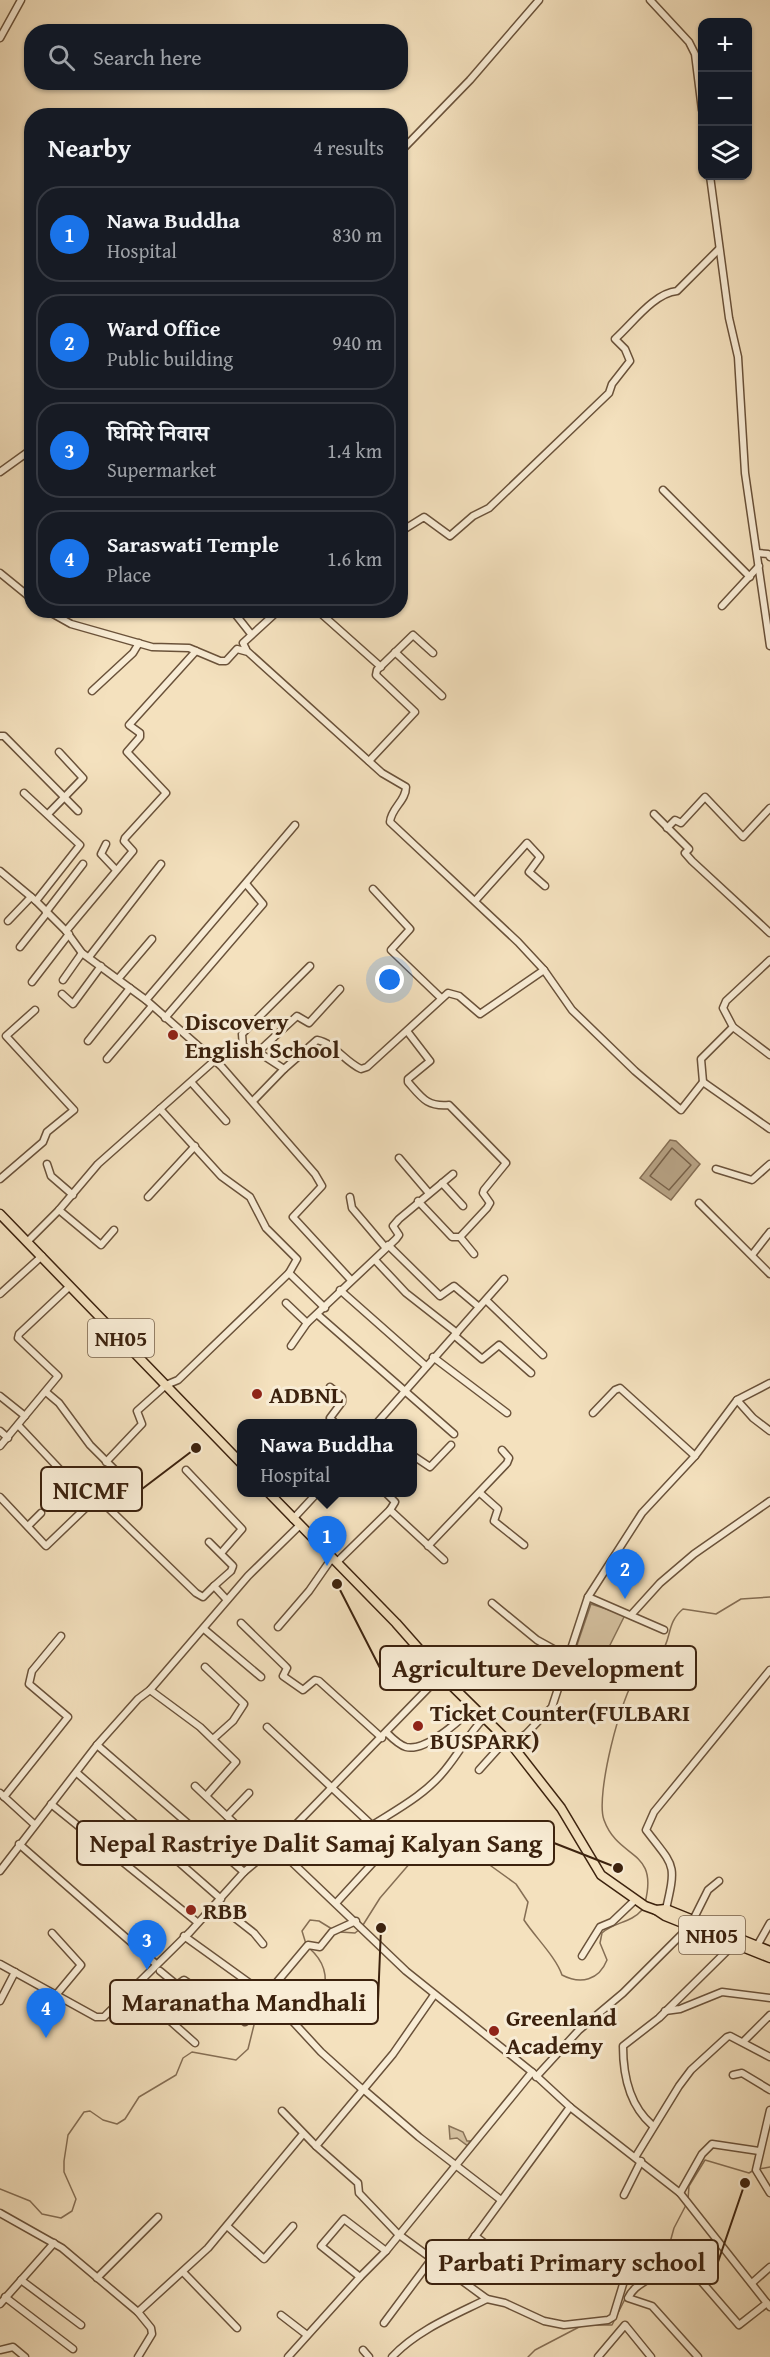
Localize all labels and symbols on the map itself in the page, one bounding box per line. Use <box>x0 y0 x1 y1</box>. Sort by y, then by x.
your location <box>375 965 404 994</box>
place label: Discovery English School <box>185 1004 340 1067</box>
marker: Discovery English School <box>166 1028 180 1042</box>
road number: NH05 <box>88 1319 154 1357</box>
place label: ADBNL <box>269 1377 344 1412</box>
marker: ADBNL <box>250 1387 264 1401</box>
callout: NICMF <box>41 1467 142 1511</box>
text: NICMF <box>53 1470 129 1509</box>
pin: 1 <box>308 1516 346 1566</box>
pin: 2 <box>606 1550 644 1599</box>
callout: Agriculture Development <box>380 1646 696 1690</box>
text: Agriculture Development <box>392 1648 684 1687</box>
place label: Ticket Counter(FULBARI BUSPARK) <box>430 1695 690 1758</box>
marker: Ticket Counter(FULBARI BUSPARK) <box>411 1719 425 1733</box>
callout: Nepal Rastriye Dalit Samaj Kalyan Sang <box>77 1821 554 1865</box>
text: Nepal Rastriye Dalit Samaj Kalyan Sang <box>89 1823 543 1862</box>
place label: RBB <box>203 1893 248 1928</box>
marker: RBB <box>184 1903 198 1917</box>
road number: NH05 <box>679 1916 745 1954</box>
pin: 3 <box>128 1920 166 1970</box>
callout: Maranatha Mandhali <box>110 1980 378 2024</box>
text: Maranatha Mandhali <box>122 1982 366 2021</box>
pin: 4 <box>26 1988 66 2038</box>
place label: Greenland Academy <box>506 2000 617 2063</box>
marker: Greenland Academy <box>487 2024 501 2038</box>
callout: Parbati Primary school <box>426 2240 718 2284</box>
text: Parbati Primary school <box>438 2242 706 2281</box>

